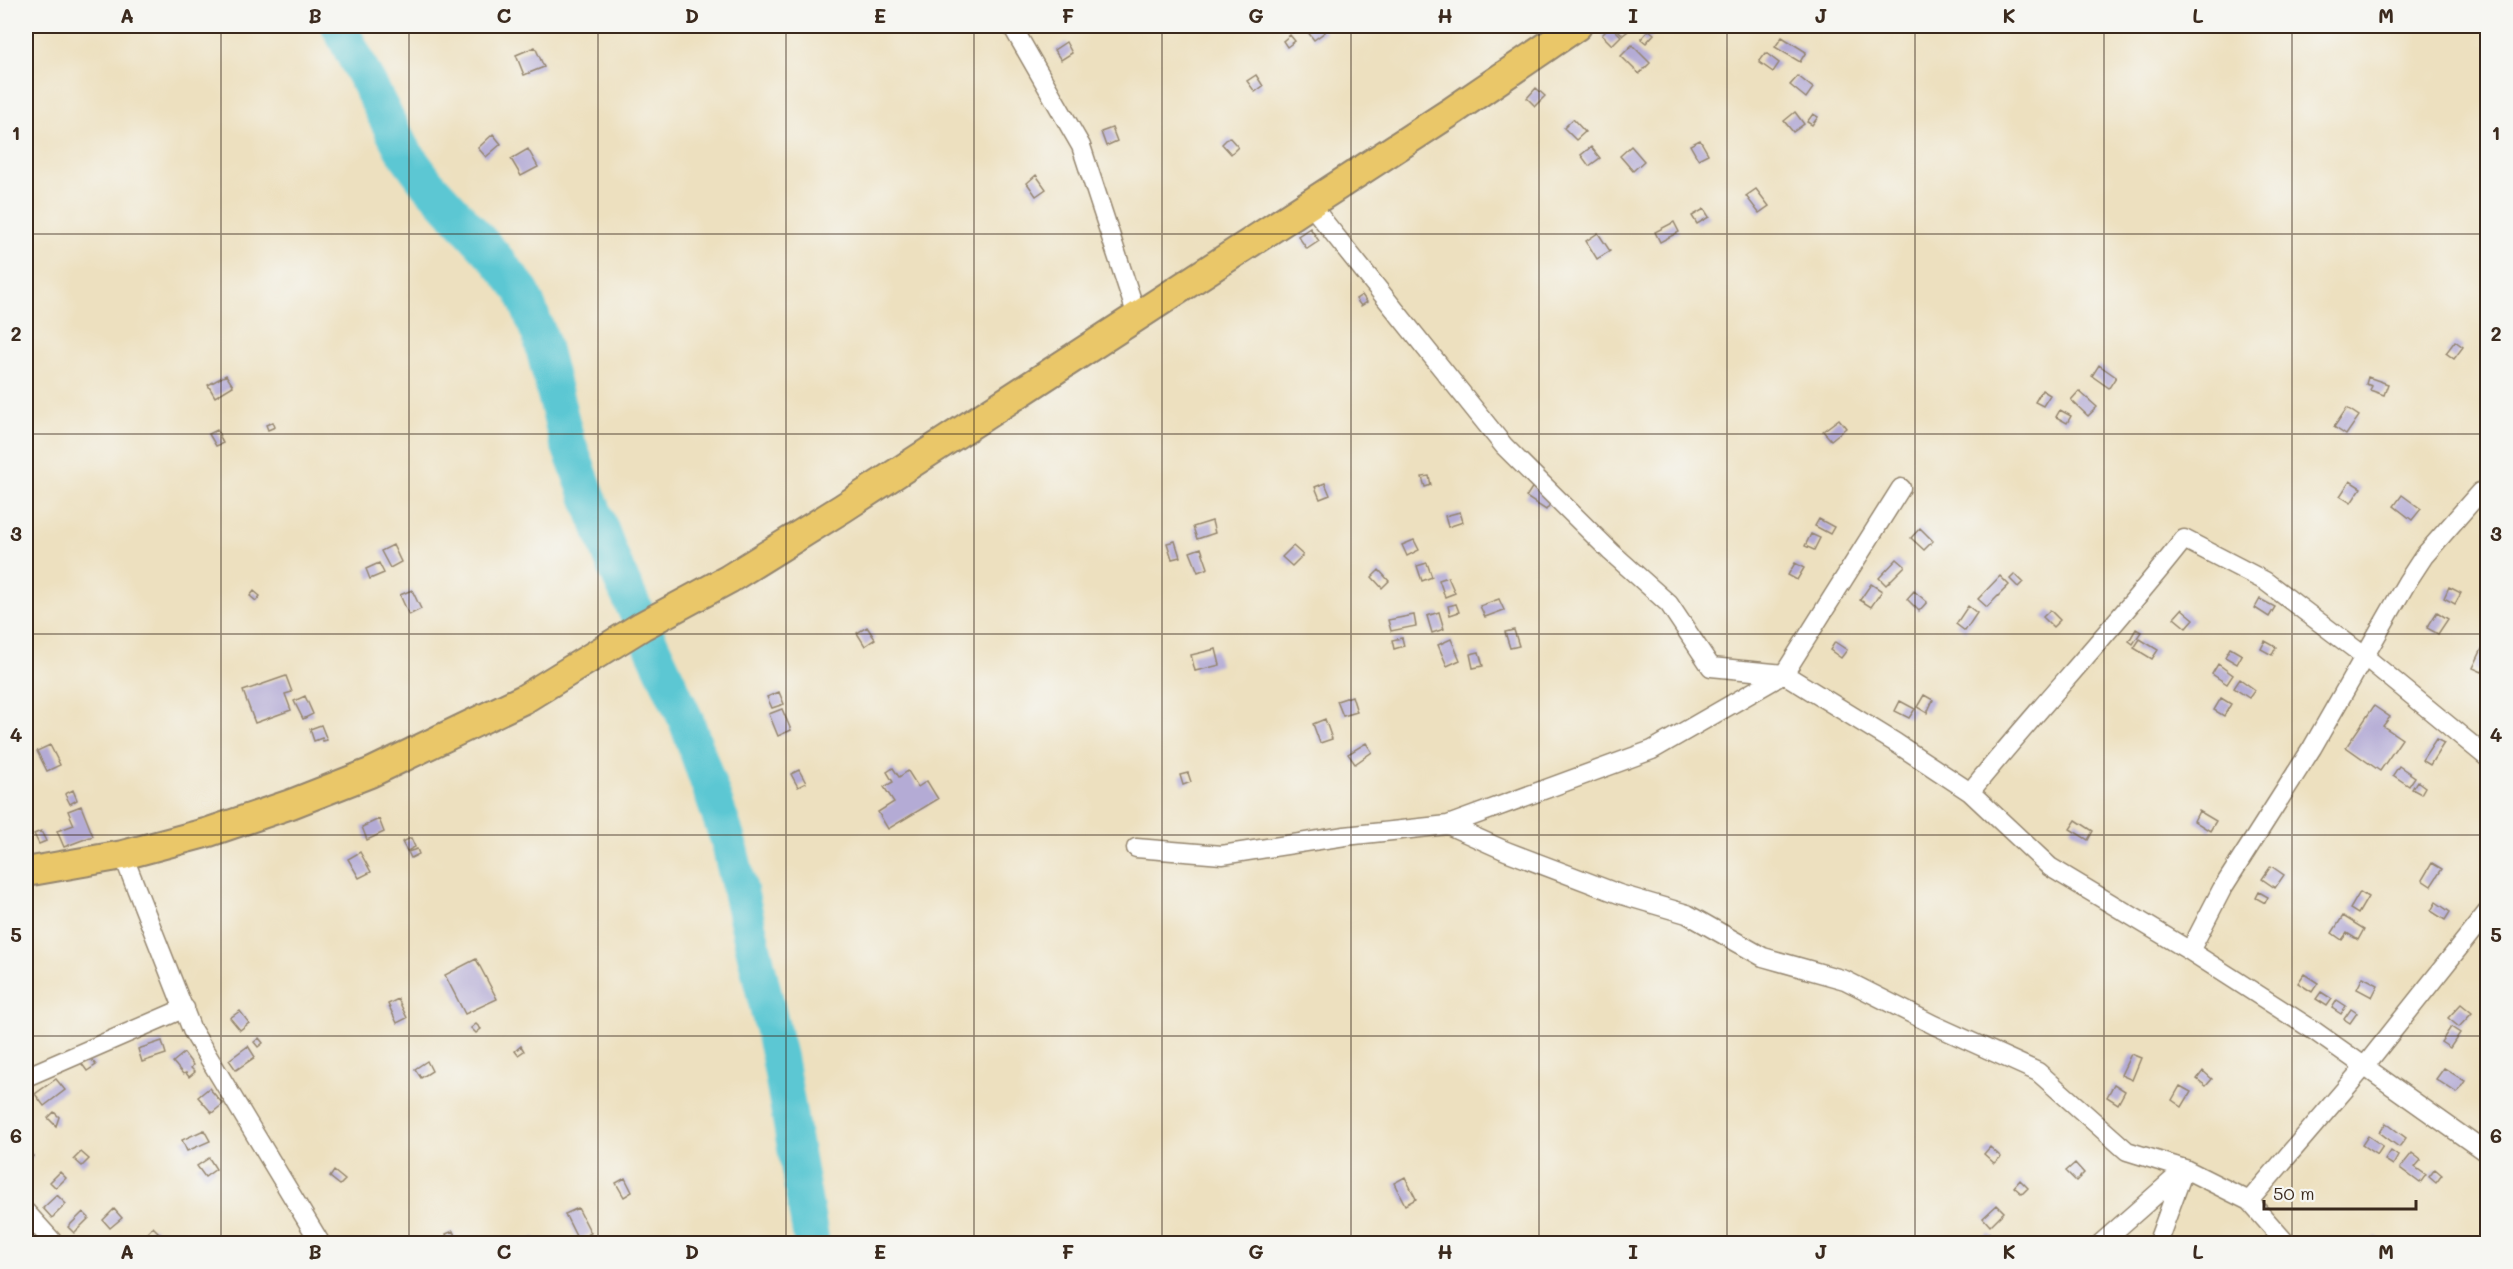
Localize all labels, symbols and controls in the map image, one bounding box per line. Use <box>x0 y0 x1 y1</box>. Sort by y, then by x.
text: A <box>120 2 134 28</box>
text: B <box>308 2 322 28</box>
text: C <box>497 2 512 28</box>
text: D <box>685 2 699 28</box>
text: E <box>874 2 886 28</box>
text: F <box>1062 2 1075 28</box>
text: G <box>1248 2 1264 28</box>
text: H <box>1437 2 1453 28</box>
text: I <box>1628 2 1638 28</box>
text: J <box>1814 2 1828 28</box>
text: K <box>2002 2 2016 28</box>
text: L <box>2192 2 2204 28</box>
text: M <box>2378 2 2394 28</box>
text: 1 <box>12 119 20 145</box>
text: 1 <box>2492 119 2500 145</box>
text: 2 <box>10 320 22 346</box>
text: 2 <box>2490 320 2502 346</box>
text: 3 <box>10 520 22 546</box>
text: 3 <box>2490 520 2502 546</box>
text: 4 <box>10 721 23 747</box>
text: 4 <box>2490 721 2503 747</box>
text: 5 <box>10 921 22 947</box>
text: 5 <box>2490 921 2502 947</box>
text: 6 <box>10 1122 22 1148</box>
text: 6 <box>2490 1122 2502 1148</box>
scale bar <box>2264 1173 2416 1211</box>
text: 50 m <box>2273 1181 2315 1205</box>
text: A <box>120 1238 134 1264</box>
text: B <box>308 1238 322 1264</box>
text: C <box>497 1238 512 1264</box>
text: D <box>685 1238 699 1264</box>
text: E <box>874 1238 886 1264</box>
text: F <box>1062 1238 1075 1264</box>
text: G <box>1248 1238 1264 1264</box>
text: H <box>1437 1238 1453 1264</box>
text: I <box>1628 1238 1638 1264</box>
text: J <box>1814 1238 1828 1264</box>
text: K <box>2002 1238 2016 1264</box>
text: L <box>2192 1238 2204 1264</box>
text: M <box>2378 1238 2394 1264</box>

